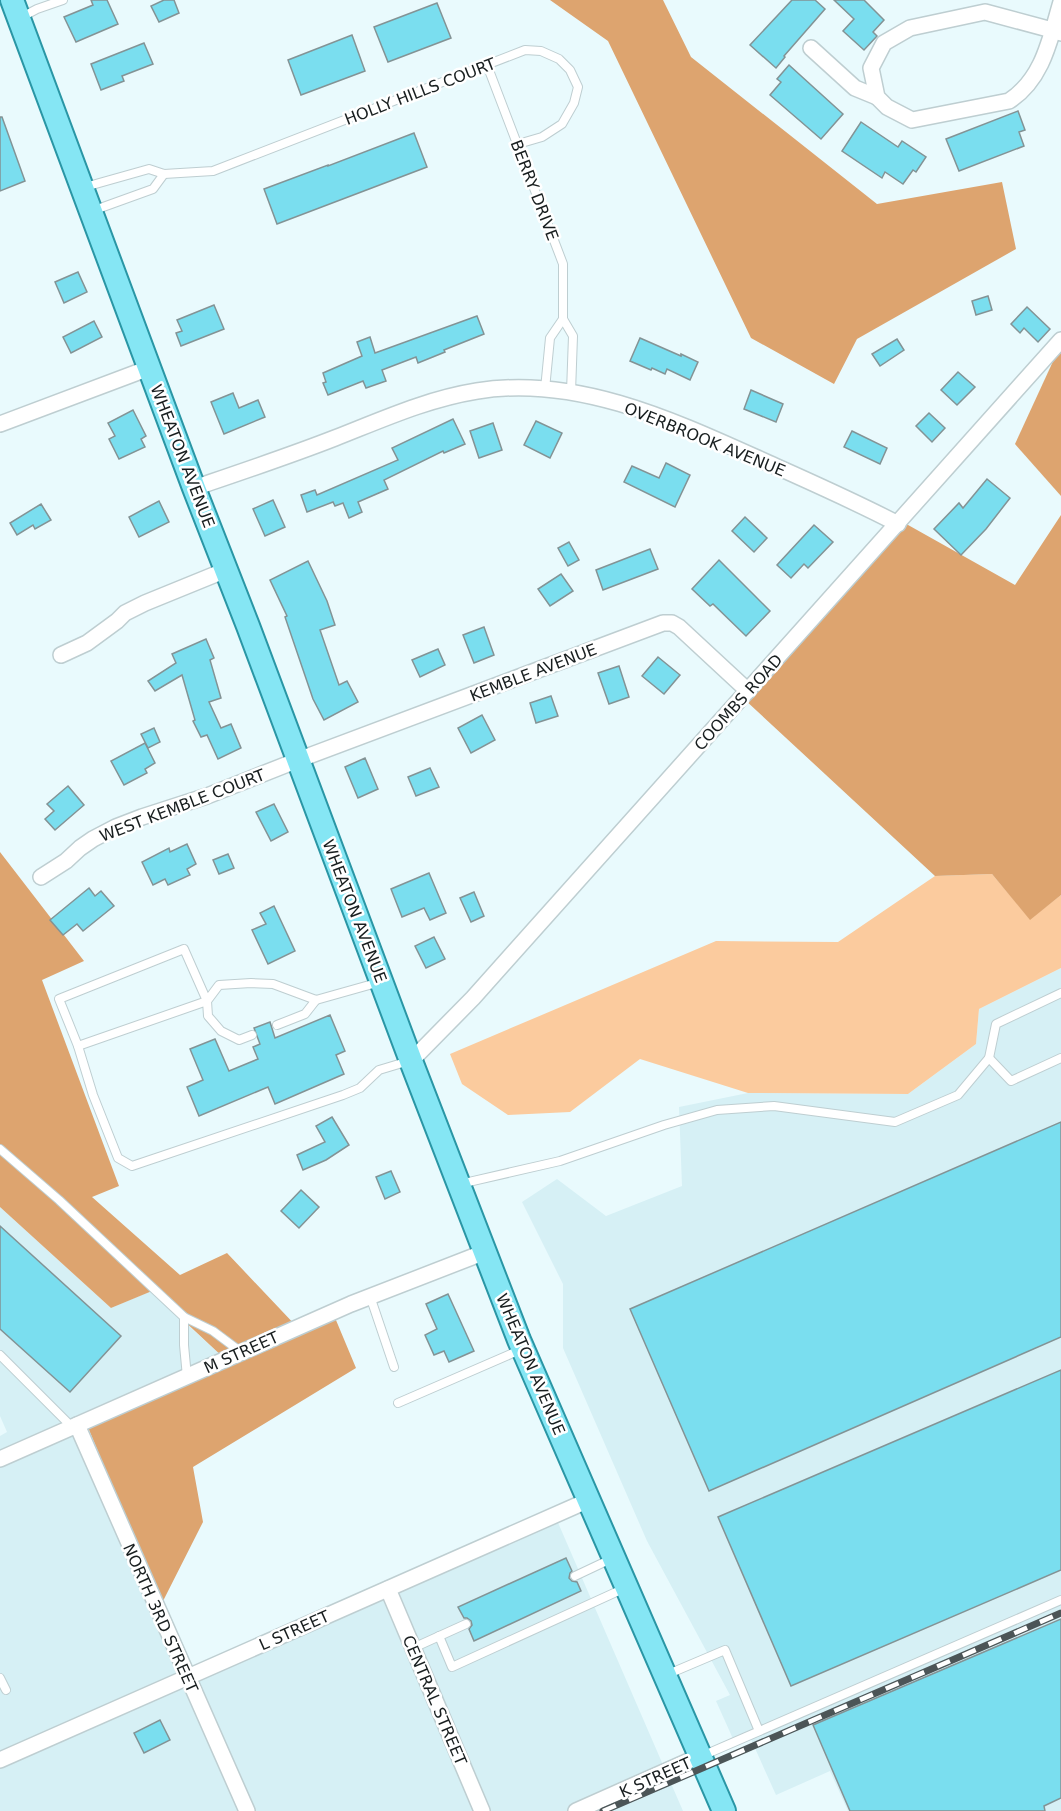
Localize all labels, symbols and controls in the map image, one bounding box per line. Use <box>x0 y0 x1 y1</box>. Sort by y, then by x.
street label: HOLLY HILLS COURT <box>342 54 499 129</box>
street label: BERRY DRIVE <box>507 137 562 243</box>
street label: WHEATON AVENUE <box>146 382 219 530</box>
street label: OVERBROOK AVENUE <box>621 398 788 481</box>
street label: KEMBLE AVENUE <box>467 640 599 705</box>
street label: COOMBS ROAD <box>690 650 787 754</box>
street label: WEST KEMBLE COURT <box>97 765 268 846</box>
street label: WHEATON AVENUE <box>318 837 391 985</box>
street label: WHEATON AVENUE <box>492 1291 569 1438</box>
street label: M STREET <box>201 1327 282 1377</box>
street label: NORTH 3RD STREET <box>119 1541 202 1696</box>
street label: L STREET <box>256 1606 333 1654</box>
street label: CENTRAL STREET <box>399 1632 471 1768</box>
street label: K STREET <box>616 1753 694 1802</box>

